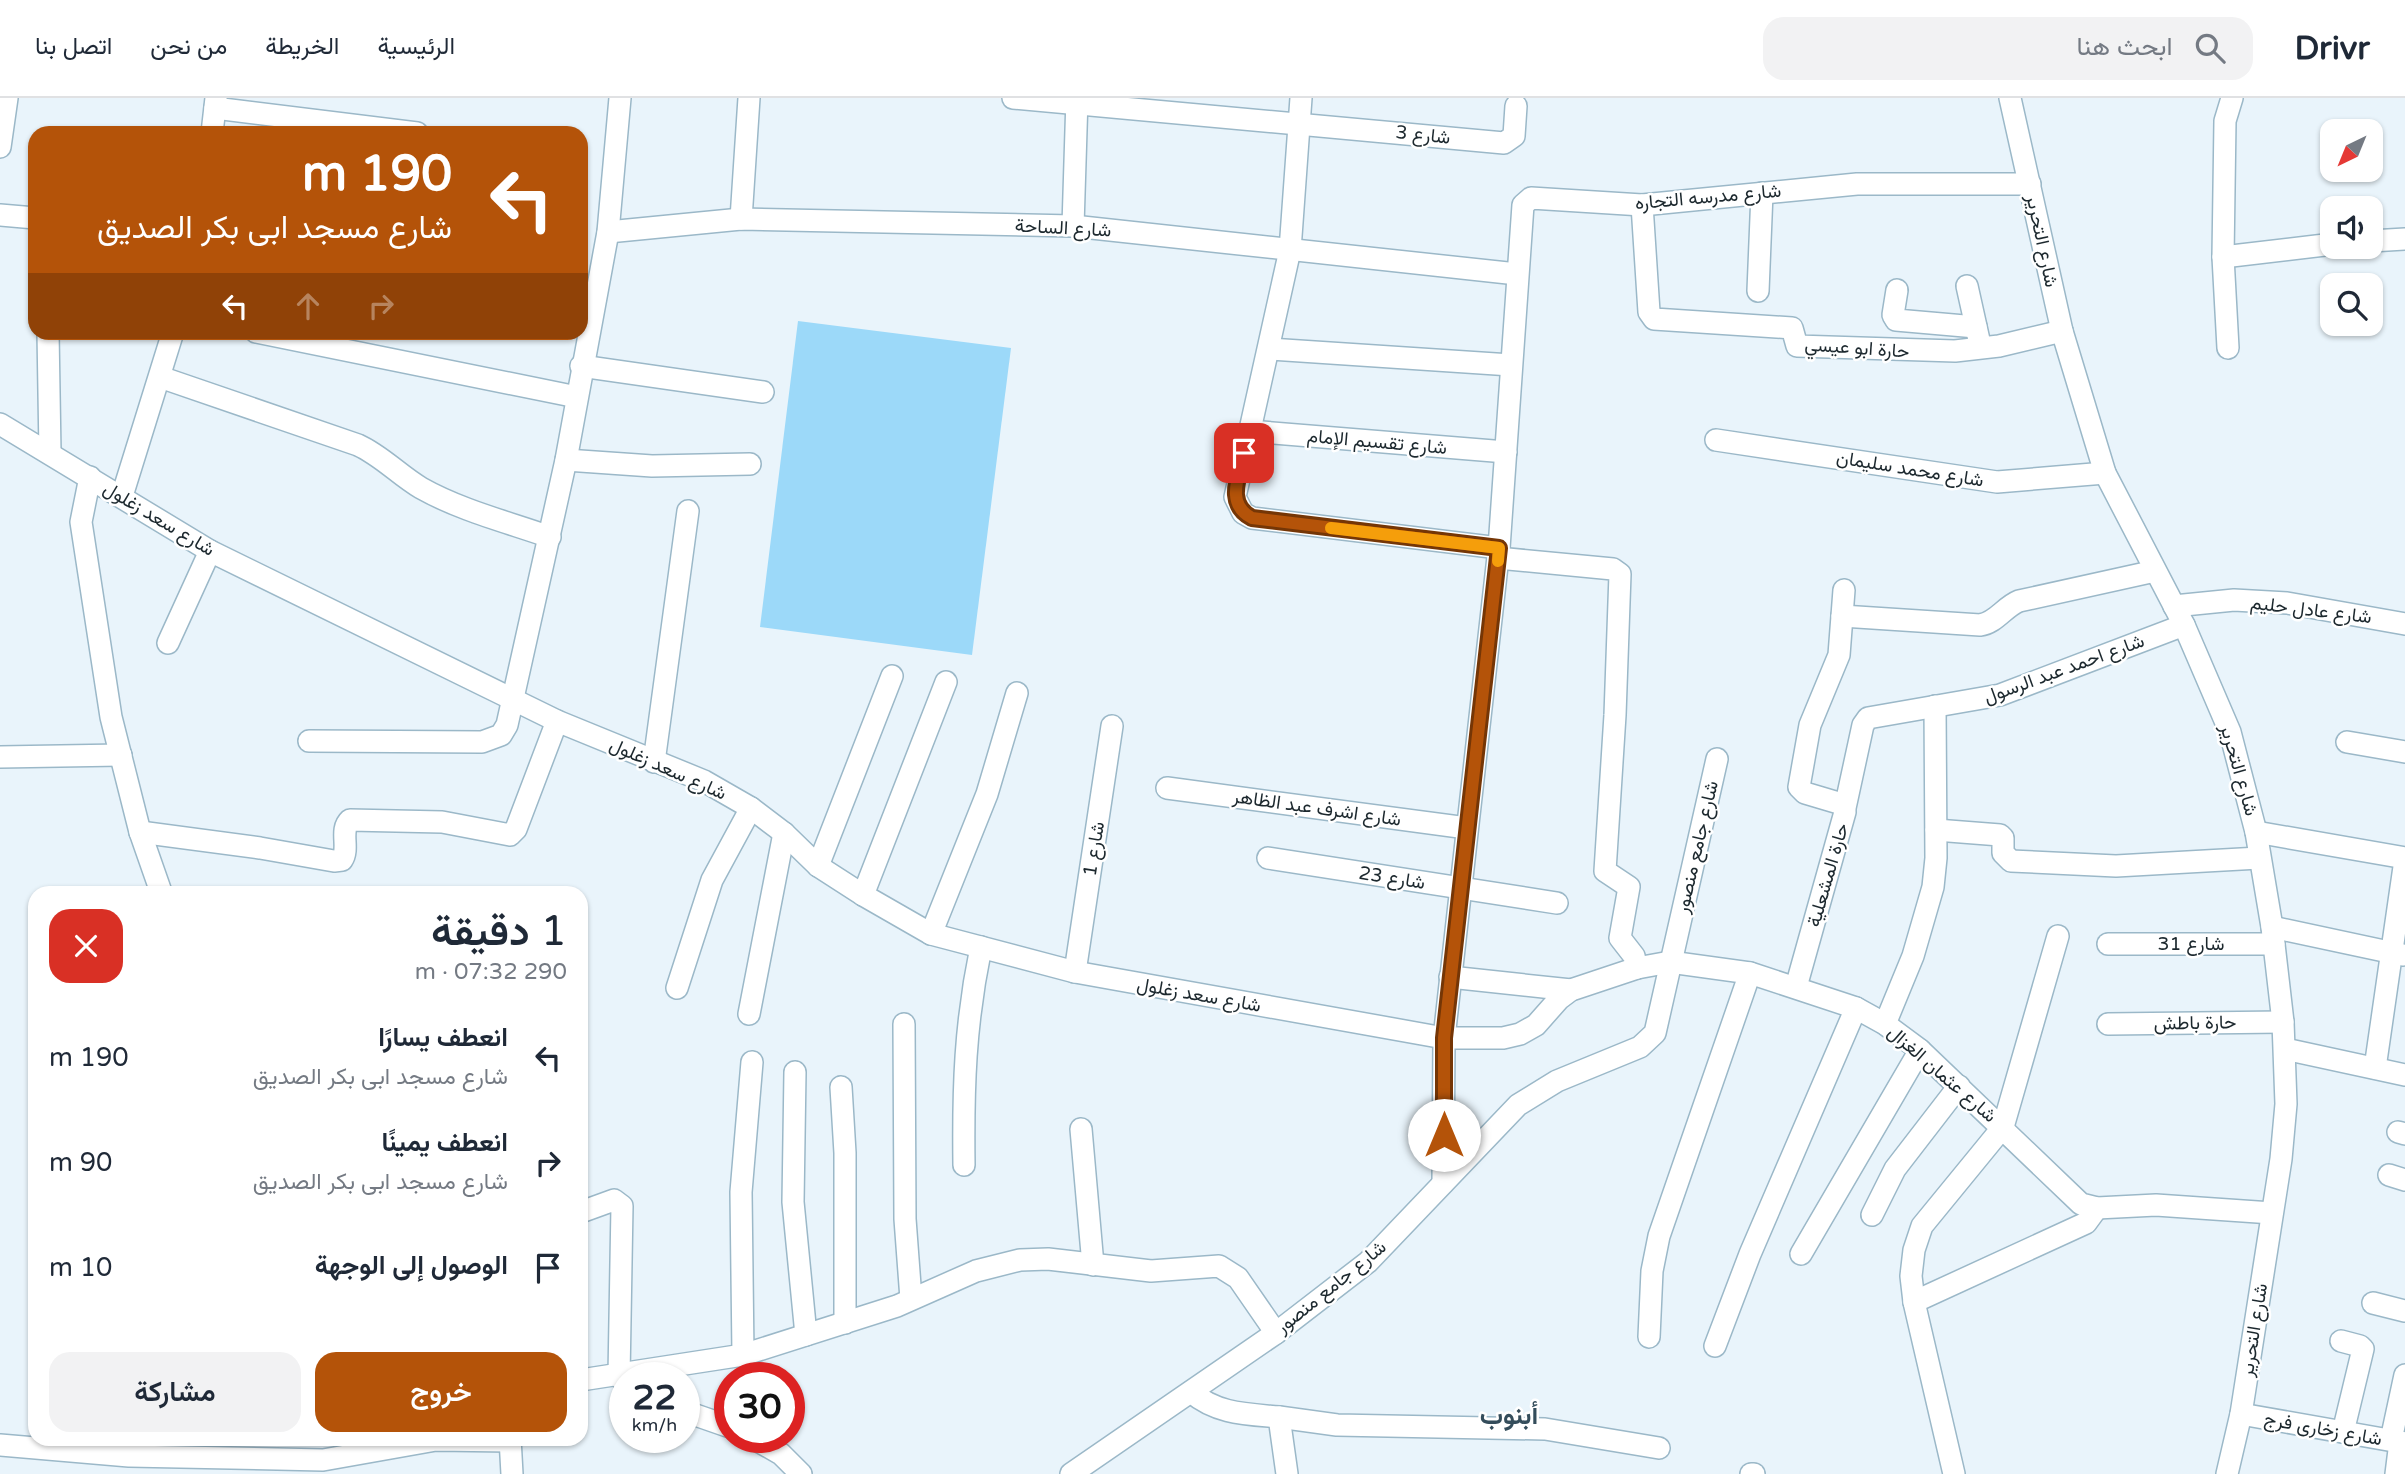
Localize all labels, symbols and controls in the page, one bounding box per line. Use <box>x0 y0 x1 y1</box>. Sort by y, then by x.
search box <box>1763 17 2253 80</box>
icon: search <box>2191 29 2229 67</box>
text: Drivr <box>2295 29 2370 68</box>
text: ابحث هنا <box>2077 31 2173 62</box>
text: اتصل بنا <box>35 32 112 61</box>
text: من نحن <box>150 32 227 61</box>
text: الخريطة <box>265 32 339 61</box>
text: الرئيسية <box>377 32 455 61</box>
north arrow <box>2320 119 2384 182</box>
map controls <box>2320 119 2383 336</box>
street label: شارع 3 <box>1394 121 1452 150</box>
text: 190 m <box>302 145 452 204</box>
icon: left <box>476 154 567 245</box>
street label: شارع مدرسه التجاره <box>1634 180 1782 215</box>
street label: شارع التحرير <box>2020 192 2063 290</box>
button: sound <box>2320 196 2383 259</box>
text: شارع مسجد ابى بكر الصديق <box>97 209 452 247</box>
street label: شارع الساحة <box>1014 214 1112 243</box>
button: search <box>2320 273 2383 336</box>
icon: left <box>216 287 254 325</box>
icon: ahead <box>289 287 327 325</box>
icon: right <box>362 287 400 325</box>
street label: حارة ابو عيسي <box>1804 333 1910 367</box>
pin <box>1214 423 1274 483</box>
street label: شارع تقسيم الإمام <box>1306 425 1448 460</box>
icon: arrive <box>1225 434 1263 472</box>
street label: شارع محمد سليمان <box>1835 446 1985 492</box>
street label: شارع سعد زغلول <box>99 477 219 562</box>
street label: شارع عادل حليم <box>2249 592 2373 629</box>
street label: شارع احمد عبد الرسول <box>1981 630 2148 709</box>
street label: شارع التحرير <box>2214 721 2263 819</box>
street label: شارع سعد زغلول <box>606 733 730 806</box>
street label: شارع جامع منصور <box>1671 779 1725 917</box>
street label: شارع اشرف عبد الظاهر <box>1230 785 1403 832</box>
street label: شارع 1 <box>1079 820 1110 878</box>
street label: حارة المشعلية <box>1803 821 1853 929</box>
street label: شارع 23 <box>1357 862 1427 895</box>
text: 1 دقيقة <box>431 906 567 957</box>
button: close <box>49 909 123 983</box>
street label: شارع 31 <box>2157 933 2225 956</box>
text: 290 m · 07:32 <box>415 958 567 986</box>
street label: شارع سعد زغلول <box>1135 973 1263 1018</box>
street label: حارة باطش <box>2153 1011 2237 1035</box>
street label: شارع عثمان الغزال <box>1882 1021 2001 1128</box>
text: انعطف يسارًا <box>378 1022 508 1053</box>
icon: left <box>529 1039 567 1077</box>
text: 190 m <box>49 1042 129 1073</box>
text: شارع مسجد ابى بكر الصديق <box>253 1063 508 1091</box>
position arrow <box>1407 1098 1481 1172</box>
text: انعطف يمينًا <box>381 1127 508 1158</box>
icon: right <box>529 1144 567 1182</box>
text: 90 m <box>49 1147 112 1178</box>
text: شارع مسجد ابى بكر الصديق <box>253 1168 508 1196</box>
street label: شارع جامع منصور <box>1271 1236 1392 1340</box>
icon: arrive <box>529 1249 567 1287</box>
text: الوصول إلى الوجهة <box>315 1250 508 1281</box>
text: 10 m <box>49 1252 112 1283</box>
street label: شارع التحرير <box>2236 1282 2273 1379</box>
button: مشاركة <box>49 1352 301 1432</box>
button: خروج <box>315 1352 567 1432</box>
speed limit sign: 30 <box>714 1362 805 1453</box>
text: 22 <box>633 1377 676 1419</box>
district label: أبنوب <box>1480 1400 1538 1431</box>
street label: شارع زخارى فرج <box>2262 1408 2384 1451</box>
text: km/h <box>632 1414 677 1436</box>

